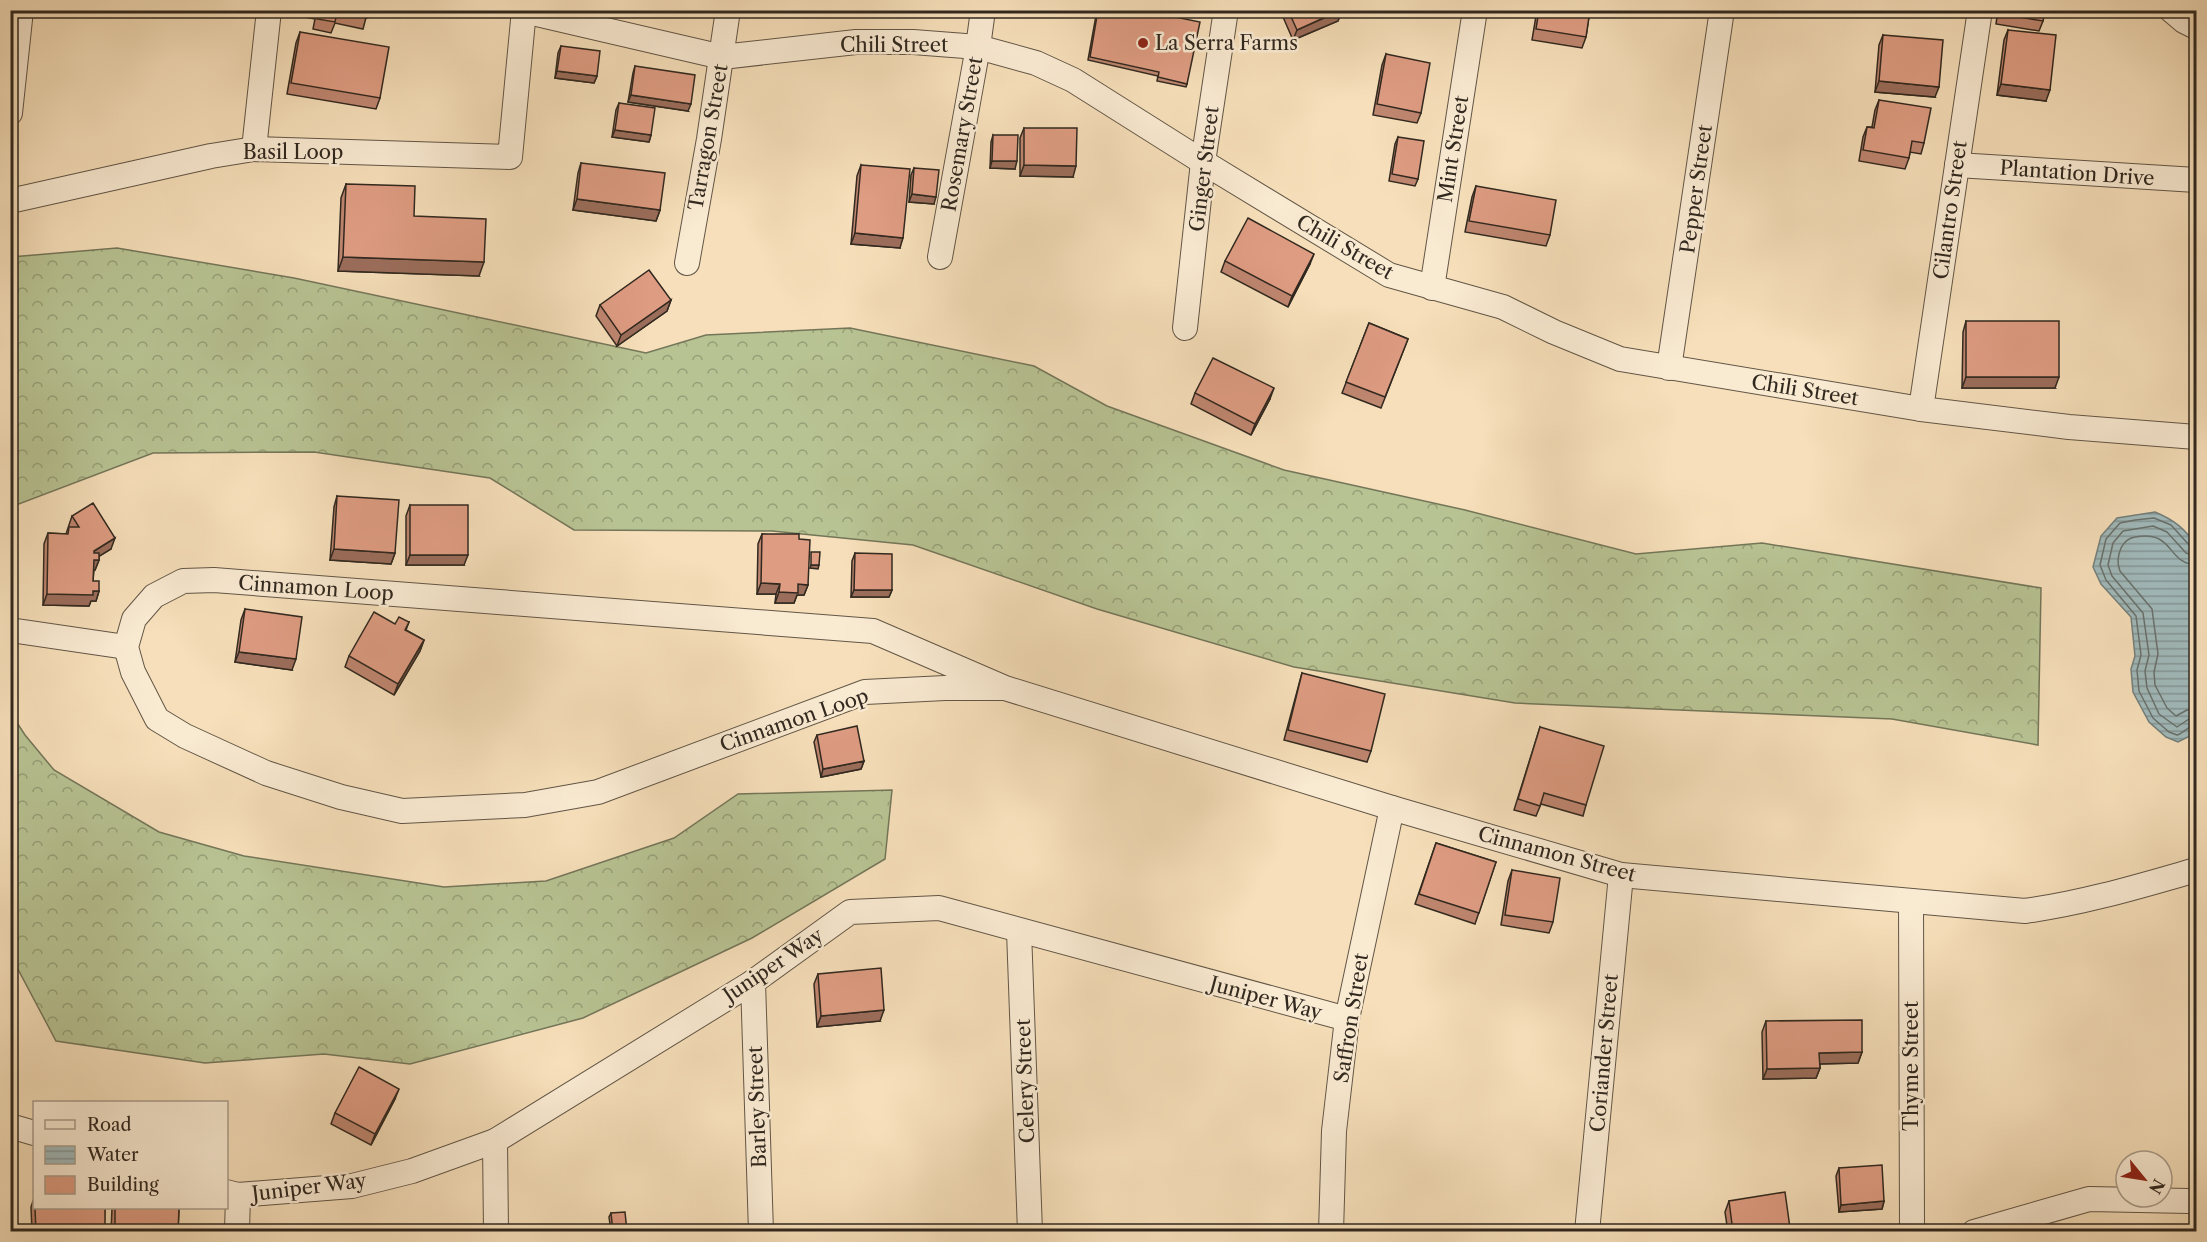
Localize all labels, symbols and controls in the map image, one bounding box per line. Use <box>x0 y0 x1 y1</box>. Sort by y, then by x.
place label: La Serra Farms <box>1155 31 1298 55</box>
street label: Chili Street <box>840 33 948 57</box>
marker: La Serra Farms <box>1136 36 1150 50</box>
street label: Rosemary Street <box>937 55 987 213</box>
street label: Tarragon Street <box>683 62 733 212</box>
street label: Mint Street <box>1433 94 1473 204</box>
street label: Ginger Street <box>1184 105 1224 233</box>
street label: Pepper Street <box>1675 123 1717 255</box>
street label: Cilantro Street <box>1928 139 1972 281</box>
street label: Basil Loop <box>243 140 343 164</box>
street label: Plantation Drive <box>1999 156 2155 190</box>
street label: Chili Street <box>1292 210 1398 284</box>
street label: Chili Street <box>1750 370 1860 410</box>
street label: Cinnamon Loop <box>237 571 395 605</box>
street label: Cinnamon Loop <box>716 683 872 757</box>
street label: Cinnamon Street <box>1475 821 1639 887</box>
street label: Juniper Way <box>716 922 828 1009</box>
street label: Saffron Street <box>1329 951 1373 1085</box>
street label: Juniper Way <box>1204 971 1326 1025</box>
street label: Coriander Street <box>1585 973 1623 1133</box>
street label: Thyme Street <box>1899 1001 1923 1131</box>
street label: Celery Street <box>1011 1018 1039 1144</box>
street label: Barley Street <box>743 1046 771 1168</box>
legend <box>33 1101 228 1209</box>
text: Road <box>87 1114 132 1136</box>
text: Water <box>86 1144 139 1166</box>
north arrow <box>2114 1149 2174 1209</box>
street label: Juniper Way <box>247 1168 369 1206</box>
text: Building <box>87 1174 159 1196</box>
text: N <box>2145 1175 2169 1198</box>

